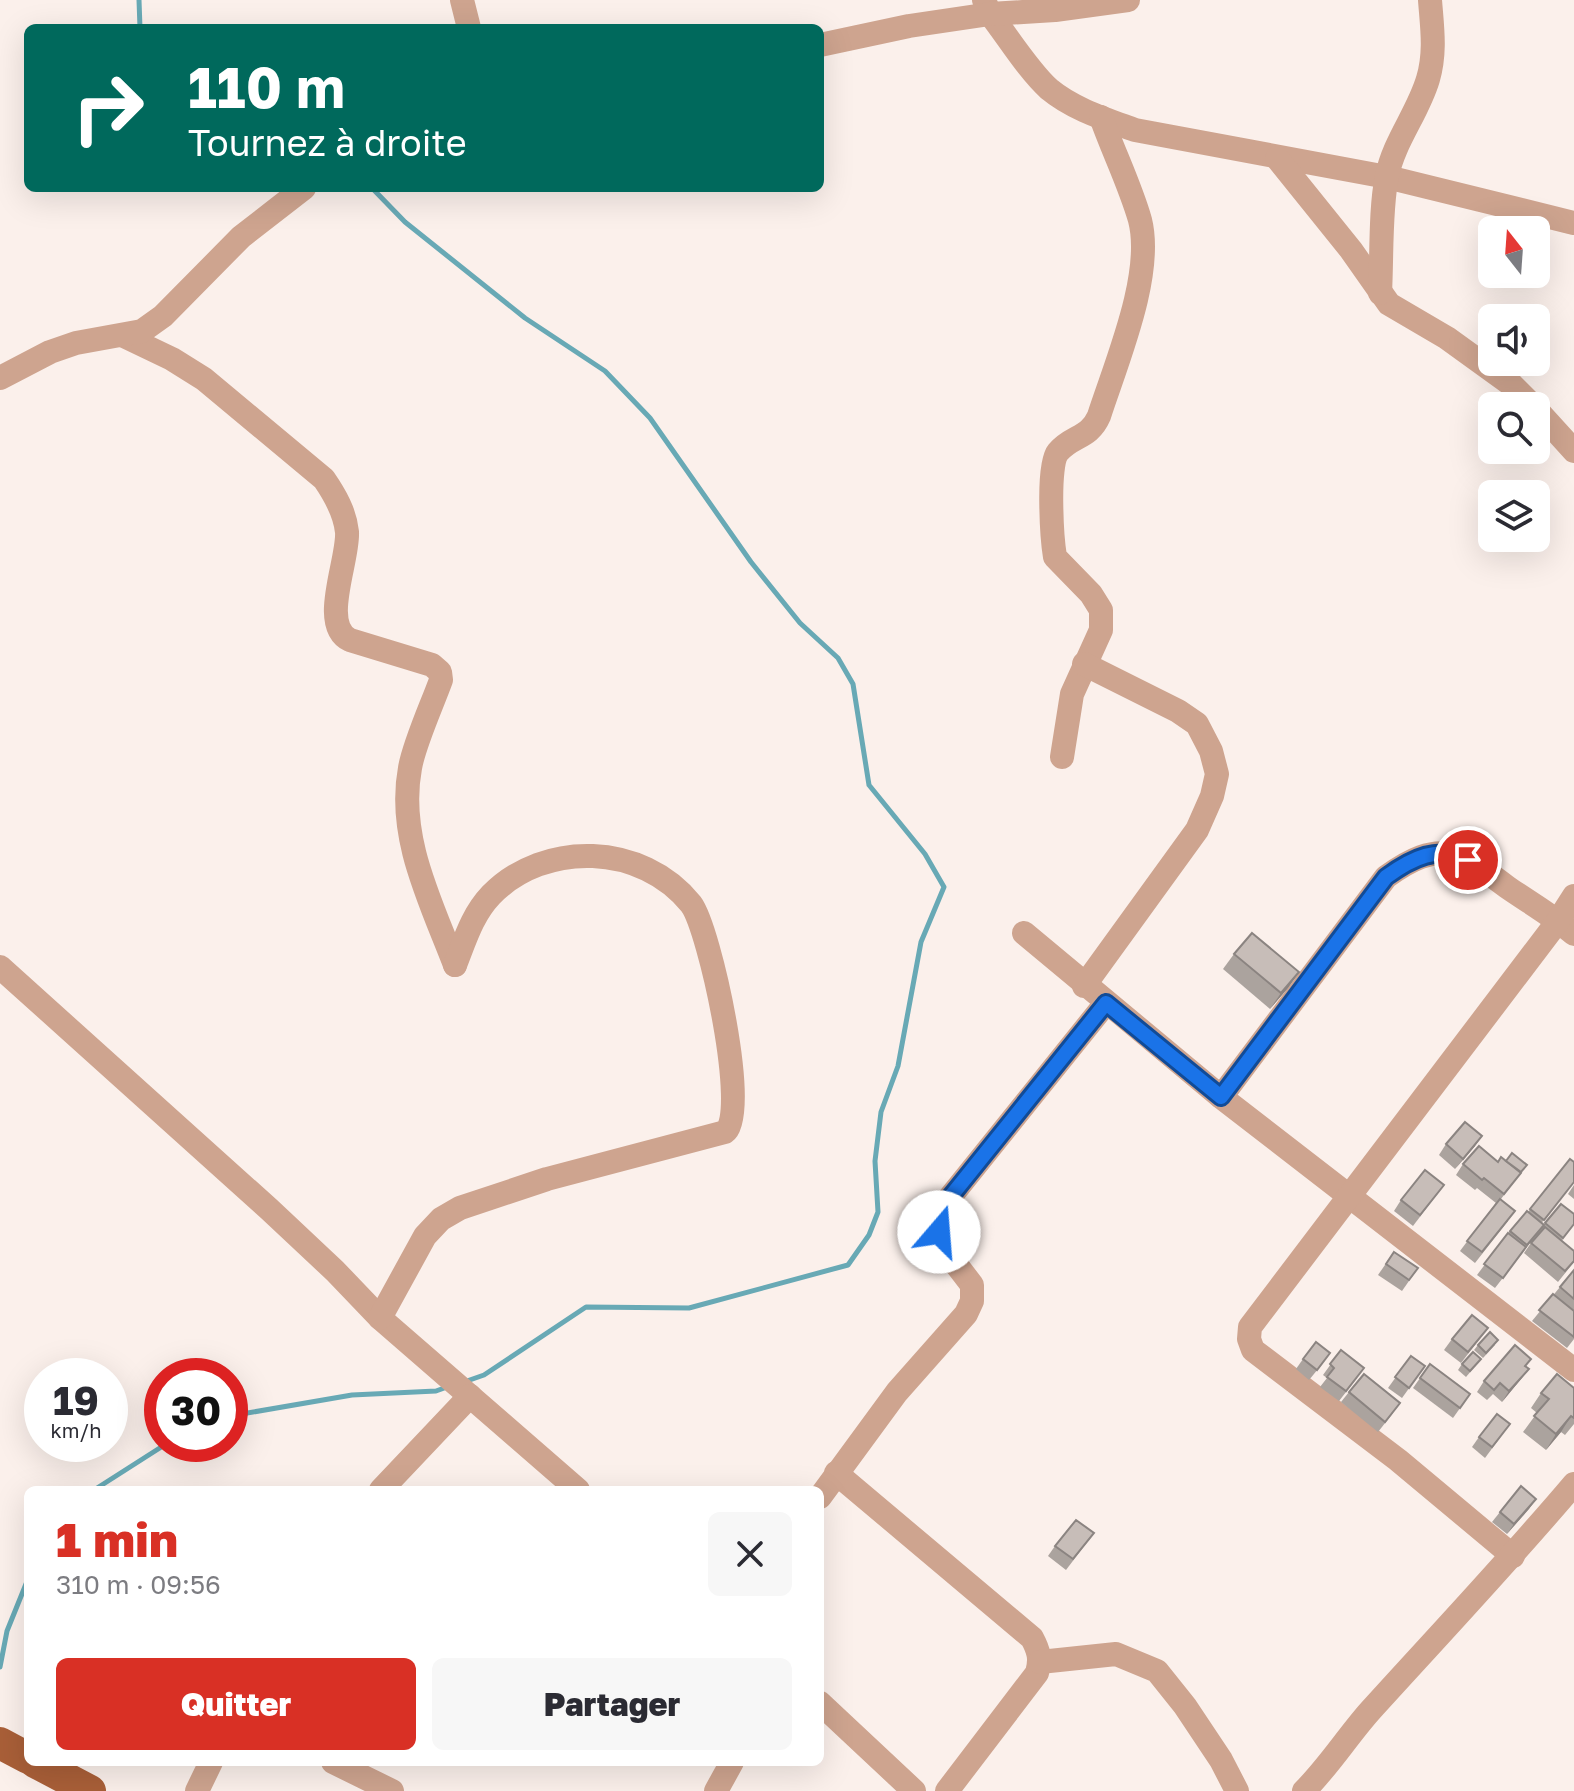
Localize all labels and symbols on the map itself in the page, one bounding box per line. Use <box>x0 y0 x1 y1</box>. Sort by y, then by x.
north arrow <box>1478 216 1550 288</box>
pin <box>1434 826 1502 894</box>
position arrow <box>897 1190 981 1274</box>
speed limit sign: 30 <box>144 1358 248 1462</box>

